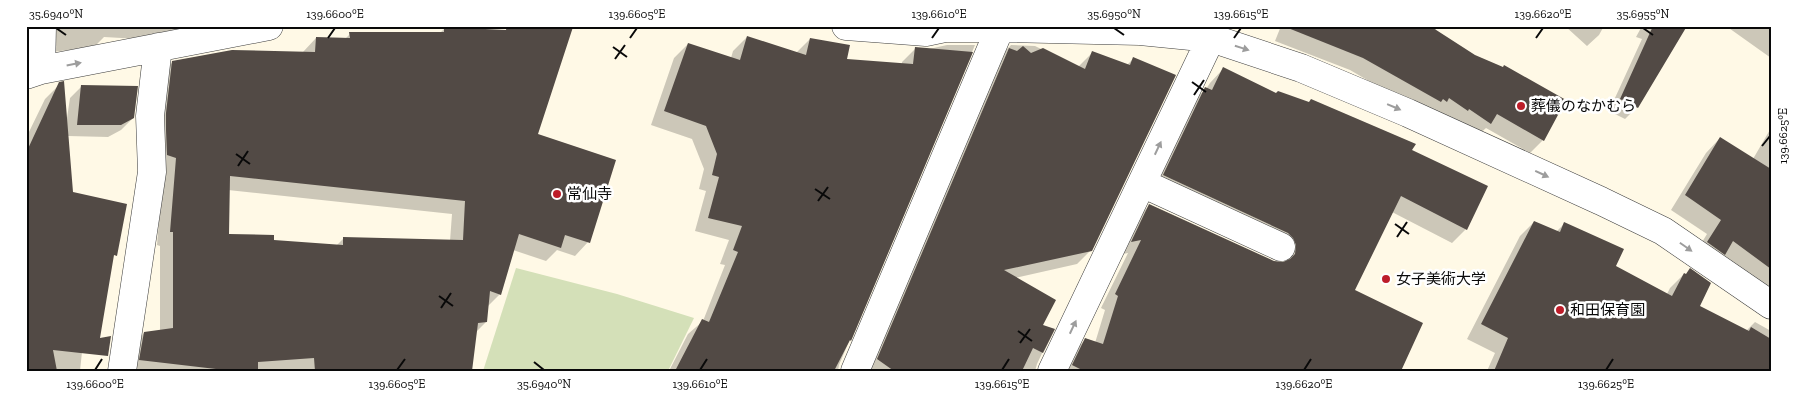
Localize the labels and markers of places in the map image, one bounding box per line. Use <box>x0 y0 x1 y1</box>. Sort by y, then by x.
place label: 葬儀のなかむら <box>1531 97 1636 115</box>
marker: 葬儀のなかむら <box>1515 100 1527 112</box>
place label: 常仙寺 <box>567 185 612 203</box>
marker: 常仙寺 <box>551 188 563 200</box>
place label: 女子美術大学 <box>1396 270 1486 288</box>
marker: 女子美術大学 <box>1380 273 1392 285</box>
place label: 和田保育園 <box>1570 301 1645 319</box>
marker: 和田保育園 <box>1554 304 1566 316</box>

